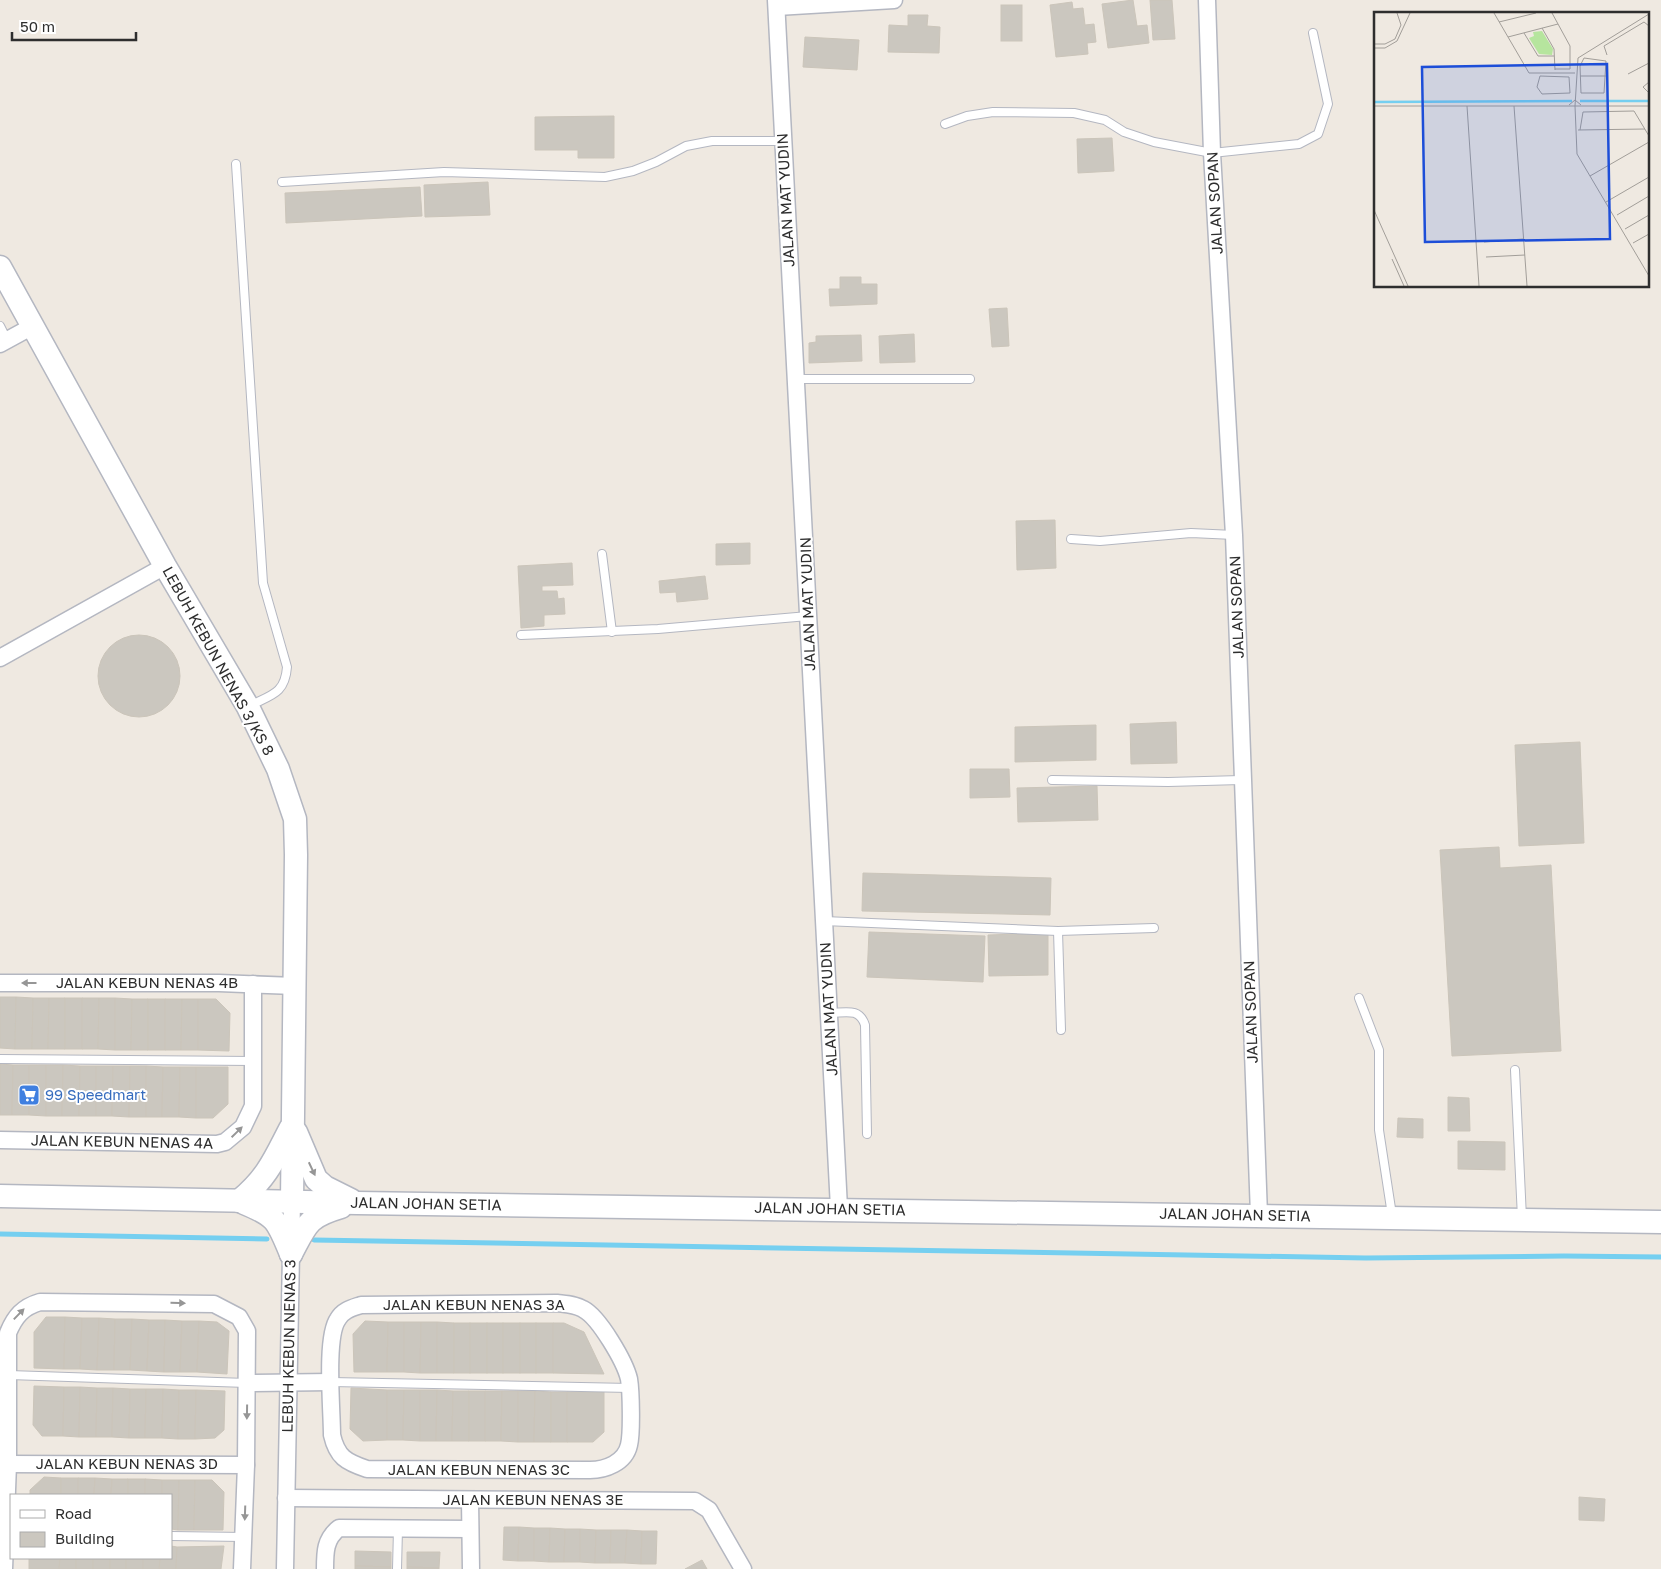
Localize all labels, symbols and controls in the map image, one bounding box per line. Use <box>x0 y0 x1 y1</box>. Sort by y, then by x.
scale bar <box>12 10 136 42</box>
inset map <box>1374 12 1648 288</box>
text: 50 m <box>20 17 55 35</box>
street label: JALAN MAT YUDIN <box>773 133 797 267</box>
street label: JALAN SOPAN <box>1202 151 1226 255</box>
street label: JALAN MAT YUDIN <box>796 537 818 671</box>
street label: JALAN SOPAN <box>1225 555 1247 659</box>
street label: LEBUH KEBUN NENAS 3/KS 8 <box>159 563 278 758</box>
street label: JALAN MAT YUDIN <box>816 942 840 1076</box>
street label: JALAN SOPAN <box>1239 960 1261 1064</box>
street label: JALAN KEBUN NENAS 4B <box>56 973 238 991</box>
one-way arrow <box>21 979 37 987</box>
supermarket icon: 99 Speedmart <box>17 1083 41 1107</box>
place label: 99 Speedmart <box>45 1085 146 1103</box>
one-way arrow <box>231 1126 243 1138</box>
street label: JALAN KEBUN NENAS 4A <box>31 1130 213 1152</box>
one-way arrow <box>307 1161 316 1176</box>
street label: JALAN JOHAN SETIA <box>350 1193 502 1213</box>
street label: JALAN JOHAN SETIA <box>754 1198 906 1218</box>
street label: JALAN JOHAN SETIA <box>1159 1204 1311 1224</box>
street label: LEBUH KEBUN NENAS 3 <box>277 1259 299 1433</box>
street label: JALAN KEBUN NENAS 3A <box>383 1295 565 1313</box>
one-way arrow <box>170 1300 186 1308</box>
one-way arrow <box>13 1308 25 1320</box>
one-way arrow <box>243 1405 251 1421</box>
street label: JALAN KEBUN NENAS 3D <box>36 1454 218 1472</box>
street label: JALAN KEBUN NENAS 3C <box>388 1460 570 1478</box>
street label: JALAN KEBUN NENAS 3E <box>443 1490 623 1508</box>
legend <box>10 1494 172 1559</box>
text: Road <box>55 1504 92 1522</box>
one-way arrow <box>241 1506 249 1522</box>
text: Building <box>55 1529 115 1547</box>

